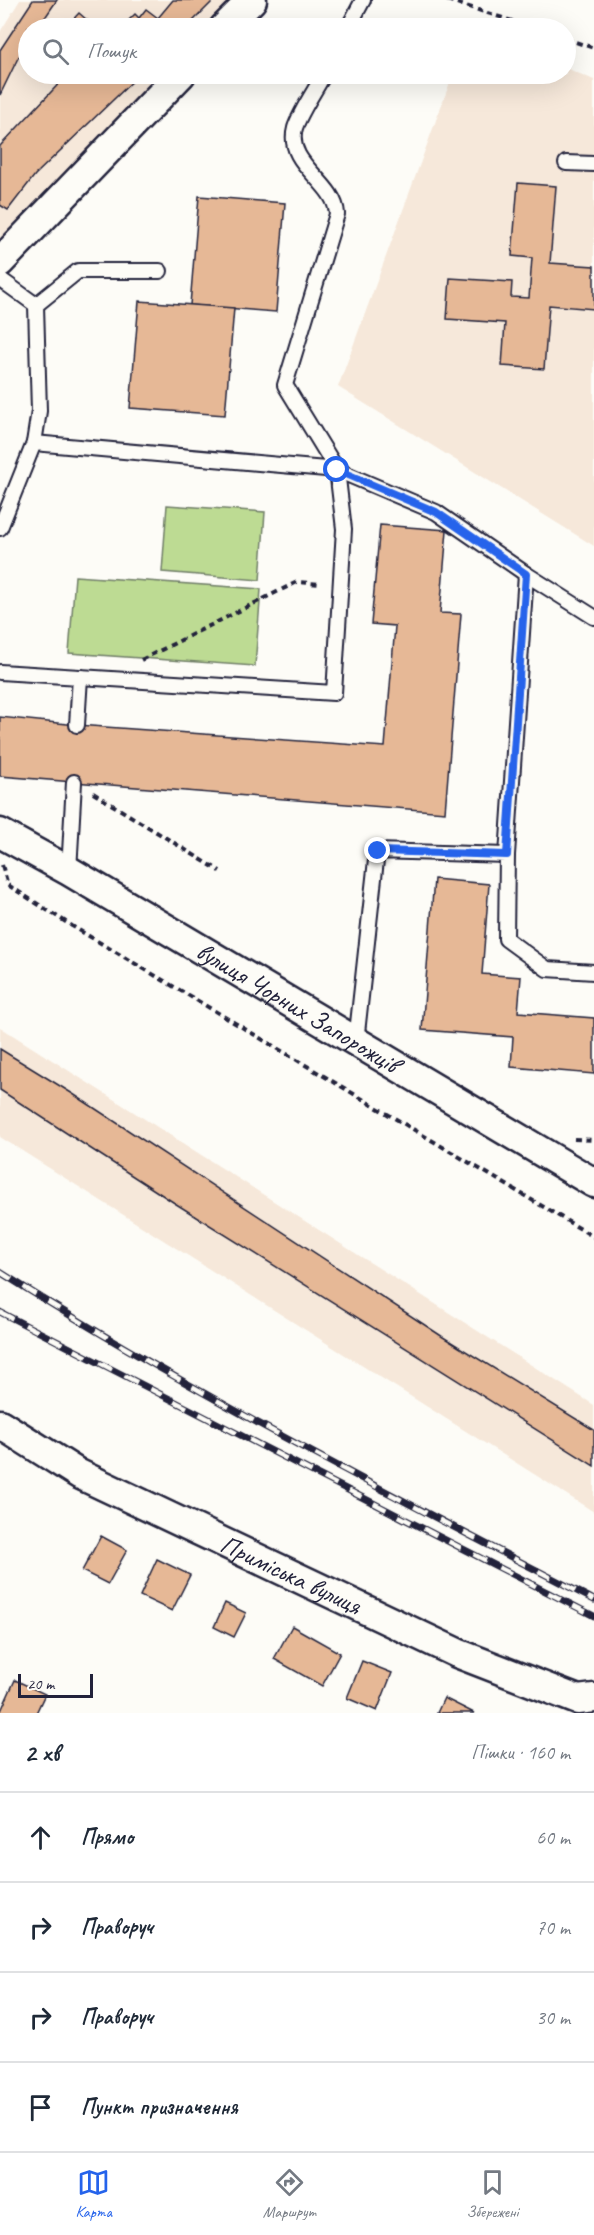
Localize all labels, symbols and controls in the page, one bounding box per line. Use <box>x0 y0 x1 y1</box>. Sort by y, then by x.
search box <box>18 18 576 84</box>
icon: search <box>39 35 72 68</box>
text: Пошук <box>87 37 136 65</box>
route start <box>323 456 349 482</box>
route end <box>364 837 390 863</box>
street label: вулиця Чорних Запорожців <box>191 934 410 1083</box>
street label: Приміська вулиця <box>215 1527 368 1622</box>
scale bar <box>18 1671 93 1698</box>
text: 20 m <box>27 1674 54 1694</box>
text: 2 хв <box>24 1736 59 1769</box>
text: Пішки · 160 m <box>471 1740 570 1765</box>
icon: ahead <box>24 1821 57 1854</box>
text: Прямо <box>81 1823 133 1851</box>
text: 60 m <box>536 1825 570 1850</box>
icon: right <box>24 1911 57 1944</box>
text: Праворуч <box>81 1913 153 1941</box>
text: 70 m <box>536 1915 570 1940</box>
icon: right <box>24 2001 57 2034</box>
text: Праворуч <box>81 2003 153 2031</box>
text: 30 m <box>536 2005 570 2030</box>
icon: arrive <box>24 2091 57 2124</box>
text: Пункт призначення <box>81 2093 238 2121</box>
tab: Карта <box>75 2166 112 2222</box>
tab: Маршрут <box>263 2166 316 2222</box>
tab: Збережені <box>466 2166 519 2222</box>

